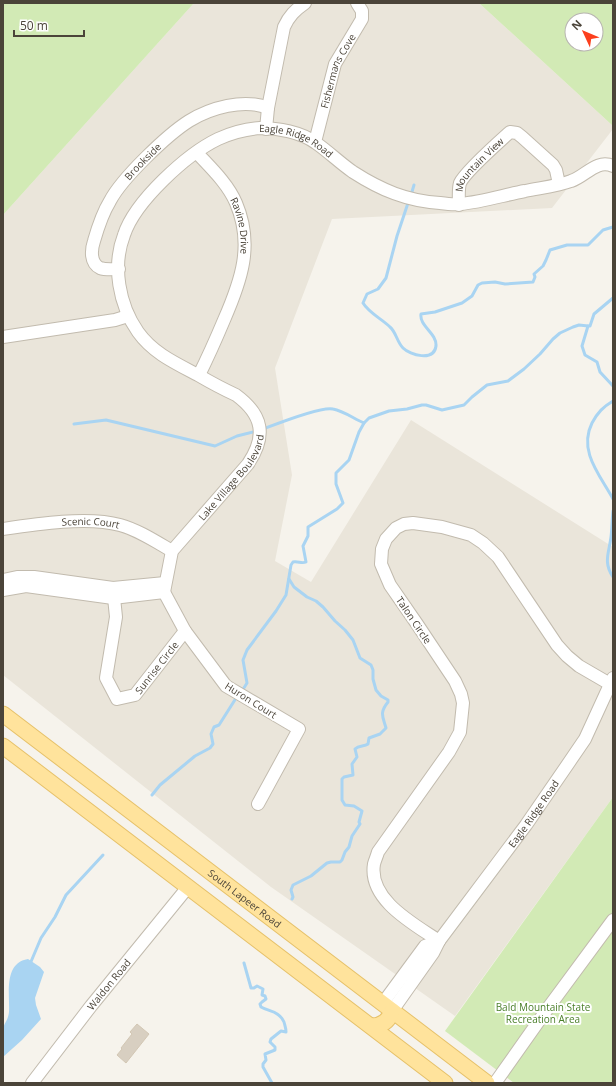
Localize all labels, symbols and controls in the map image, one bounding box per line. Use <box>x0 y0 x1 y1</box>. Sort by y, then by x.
scale bar <box>14 12 84 38</box>
north arrow <box>564 12 604 52</box>
text: N <box>568 16 585 33</box>
text: 50 m <box>20 17 48 34</box>
street label: Fishermans Cove <box>317 31 359 110</box>
street label: Eagle Ridge Road <box>259 121 336 161</box>
street label: Mountain View <box>452 134 507 193</box>
street label: Brookside <box>121 139 164 183</box>
street label: Ravine Drive <box>227 195 252 255</box>
street label: Lake Village Boulevard <box>195 434 267 523</box>
street label: Scenic Court <box>61 514 121 532</box>
street label: Talon Circle <box>393 594 435 647</box>
street label: Sunrise Circle <box>131 638 182 697</box>
street label: Huron Court <box>223 679 280 722</box>
street label: Eagle Ridge Road <box>505 777 562 850</box>
street label: South Lapeer Road <box>205 866 284 931</box>
street label: Waldon Road <box>84 956 134 1013</box>
park label: Bald Mountain State Recreation Area <box>496 1000 591 1026</box>

